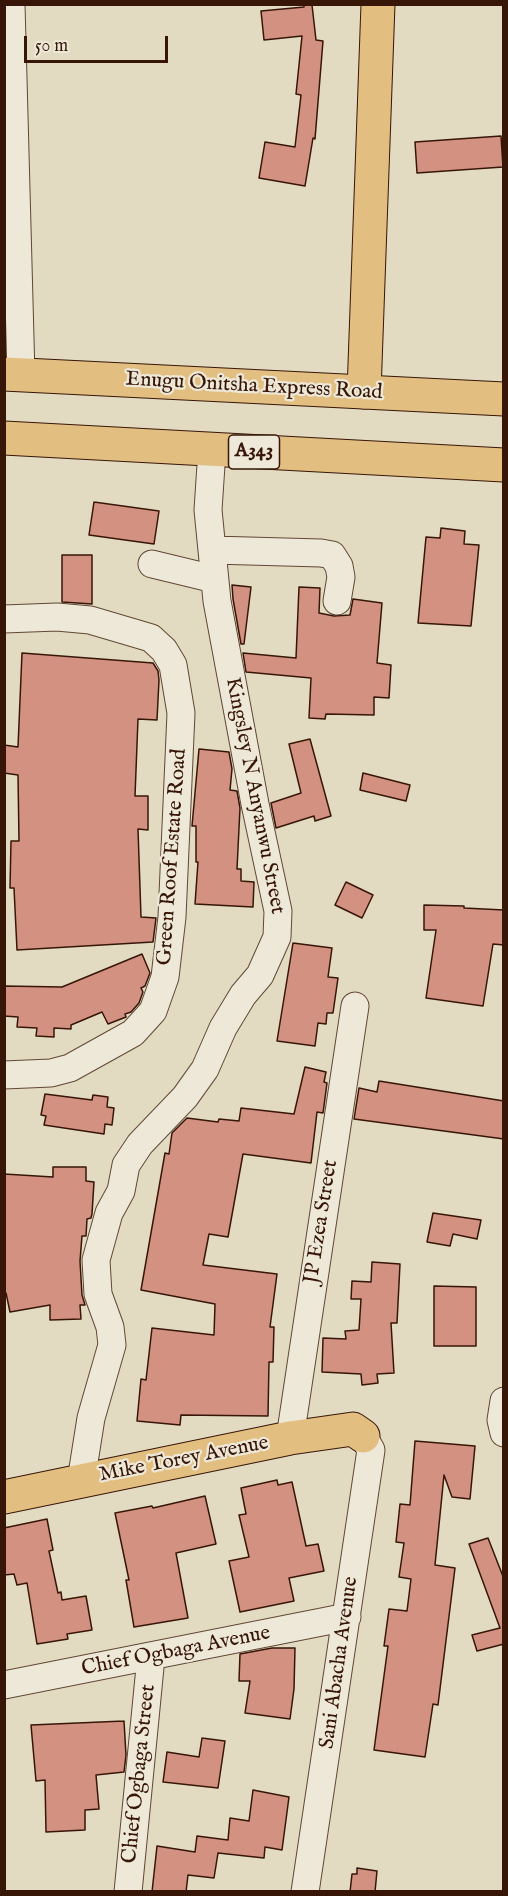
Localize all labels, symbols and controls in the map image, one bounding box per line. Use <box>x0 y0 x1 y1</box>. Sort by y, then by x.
scale bar <box>27 24 171 62</box>
text: 50 m <box>35 35 68 58</box>
street label: Enugu Onitsha Express Road <box>125 368 383 406</box>
road number: A343 <box>228 435 280 469</box>
street label: Kingsley N Anyanwu Street <box>219 676 289 916</box>
street label: Green Roof Estate Road <box>153 748 193 966</box>
street label: JP Ezea Street <box>300 1158 344 1286</box>
street label: Mike Torey Avenue <box>97 1431 271 1489</box>
street label: Sani Abacha Avenue <box>315 1575 365 1751</box>
street label: Chief Ogbaga Avenue <box>79 1621 273 1683</box>
street label: Chief Ogbaga Street <box>118 1683 162 1865</box>

